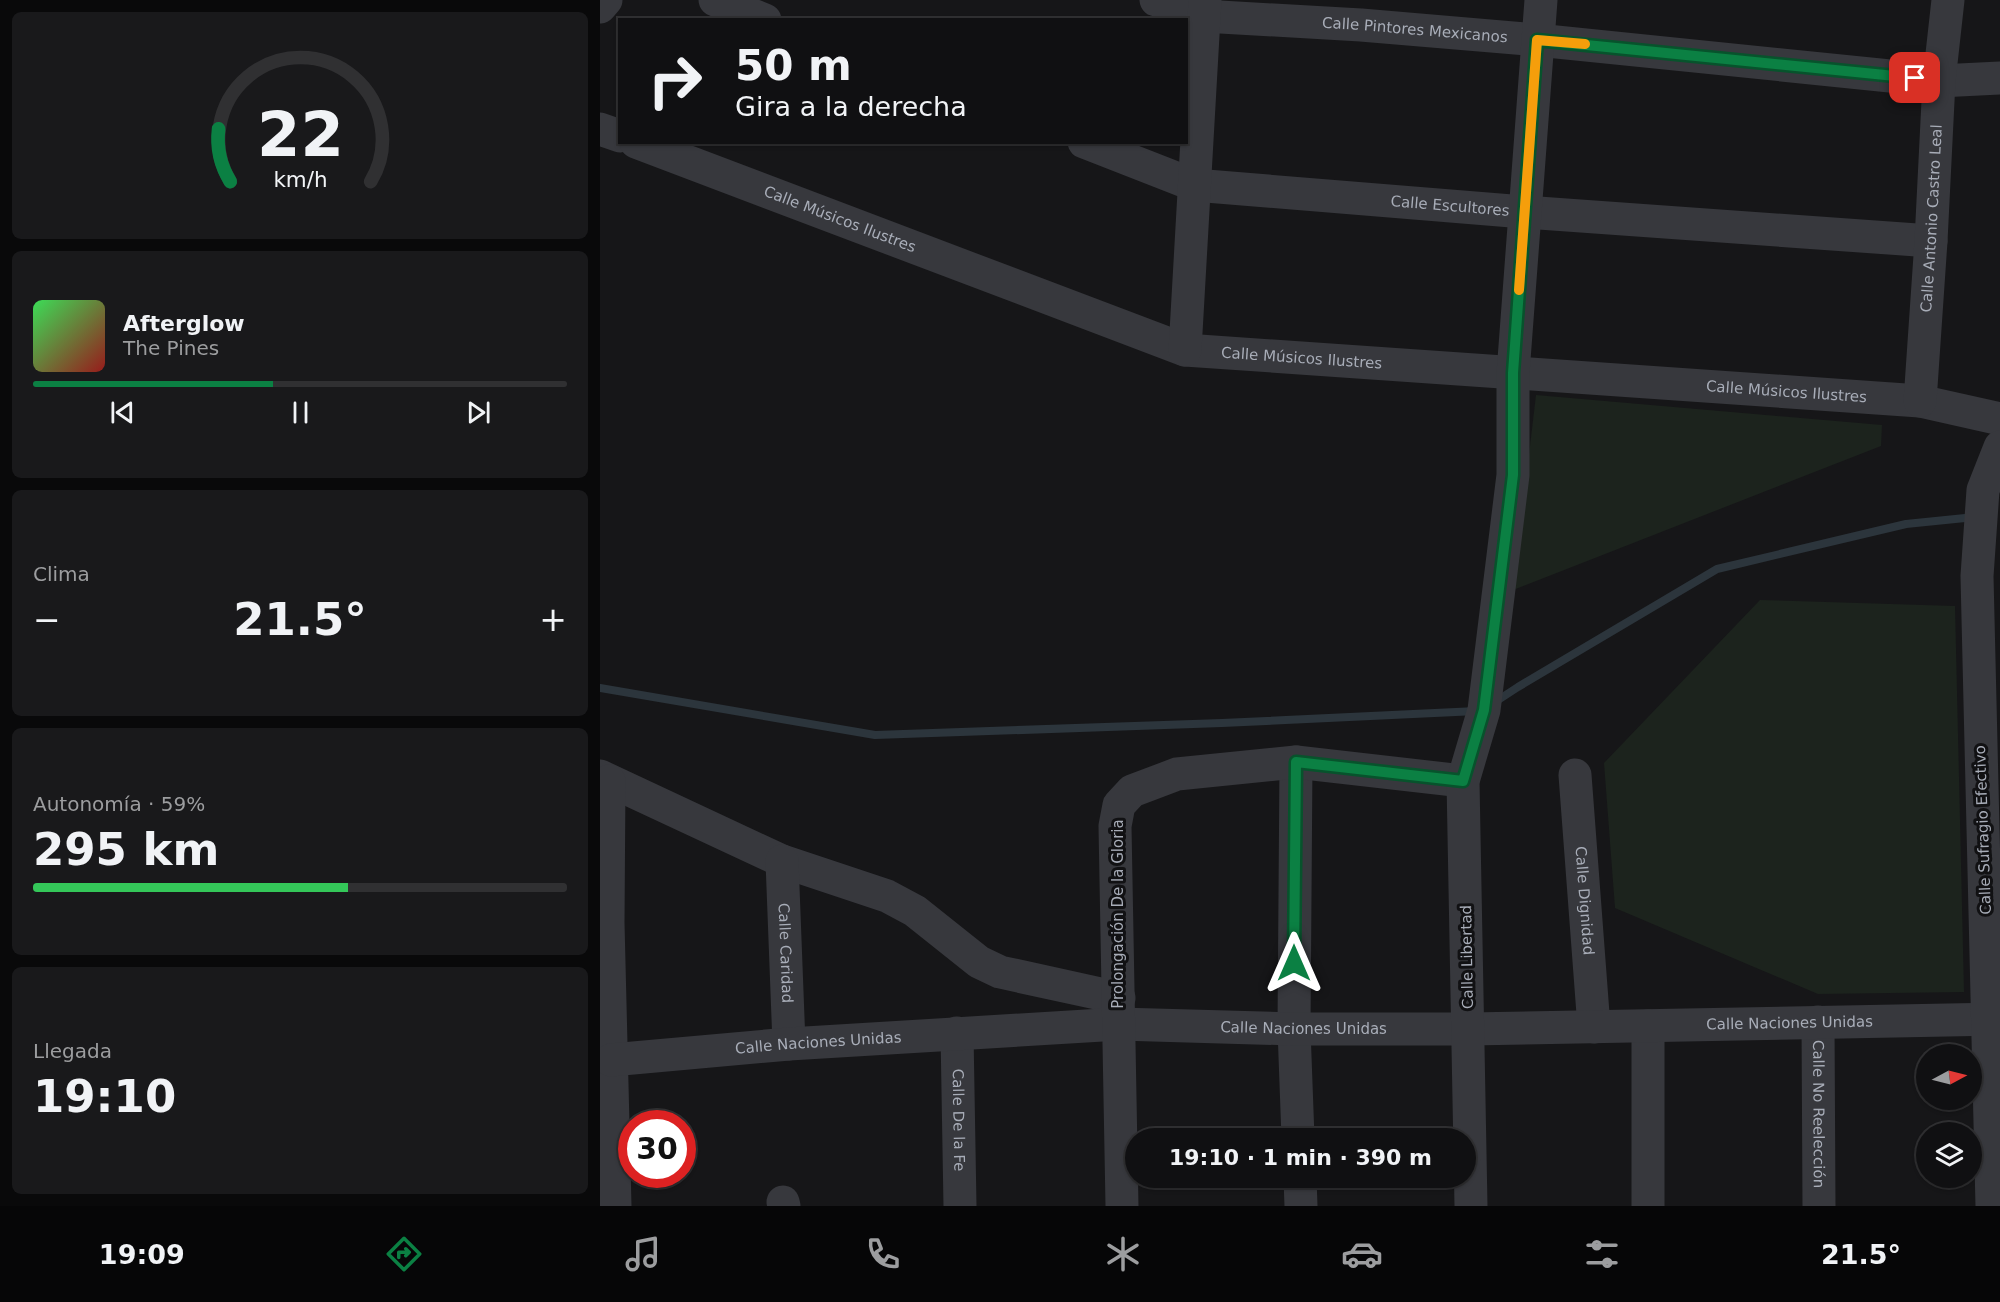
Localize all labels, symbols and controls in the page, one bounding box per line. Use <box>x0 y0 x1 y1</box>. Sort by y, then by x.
street label: Calle Pintores Mexicanos <box>1322 14 1509 46</box>
text: 50 m <box>735 41 852 90</box>
icon: right <box>636 42 714 120</box>
pin <box>1889 52 1940 103</box>
icon: arrive <box>1898 61 1931 94</box>
text: Gira a la derecha <box>735 91 967 122</box>
text: 22 <box>257 99 343 172</box>
street label: Calle Antonio Castro Leal <box>1917 124 1946 313</box>
text: km/h <box>273 168 327 193</box>
street label: Calle Músicos Ilustres <box>761 182 919 256</box>
street label: Calle Escultores <box>1390 192 1510 220</box>
text: Afterglow <box>123 311 245 336</box>
text: The Pines <box>123 336 219 360</box>
street label: Calle Músicos Ilustres <box>1221 344 1383 373</box>
street label: Calle Músicos Ilustres <box>1705 377 1868 406</box>
icon: previous <box>106 396 139 429</box>
icon: pause <box>284 396 317 429</box>
icon: next <box>462 396 495 429</box>
text: Clima <box>33 562 90 586</box>
text: 21.5° <box>233 593 367 646</box>
text: − <box>33 600 61 639</box>
text: + <box>539 600 567 639</box>
street label: Calle Sufragio Efectivo <box>1971 745 1995 915</box>
text: Autonomía · 59% <box>33 792 205 816</box>
street label: Prolongación De la Gloria <box>1109 819 1127 1009</box>
text: 295 km <box>33 823 219 876</box>
street label: Calle Dignidad <box>1571 845 1598 956</box>
street label: Calle Caridad <box>775 902 796 1003</box>
street label: Calle Libertad <box>1457 905 1477 1009</box>
position arrow <box>1262 931 1326 995</box>
street label: Calle Naciones Unidas <box>1706 1012 1873 1034</box>
street label: Calle Naciones Unidas <box>1220 1018 1387 1038</box>
street label: Calle Naciones Unidas <box>734 1028 902 1058</box>
text: Llegada <box>33 1039 112 1063</box>
street label: Calle No Reelección <box>1809 1040 1828 1188</box>
north arrow <box>1916 1044 1982 1110</box>
map controls <box>1916 1044 1982 1188</box>
street label: Calle De la Fe <box>949 1068 968 1172</box>
text: 19:10 <box>33 1070 176 1123</box>
speed limit sign: 30 <box>618 1110 696 1188</box>
button: layers <box>1916 1122 1982 1188</box>
text: 19:10 · 1 min · 390 m <box>1169 1145 1432 1170</box>
icon: directions <box>383 1233 425 1275</box>
icon: music <box>622 1233 664 1275</box>
icon: phone <box>862 1233 904 1275</box>
icon: climate <box>1102 1233 1144 1275</box>
icon: car <box>1341 1233 1383 1275</box>
icon: filters <box>1581 1233 1623 1275</box>
text: 19:09 <box>99 1239 185 1270</box>
text: 21.5° <box>1821 1239 1901 1270</box>

